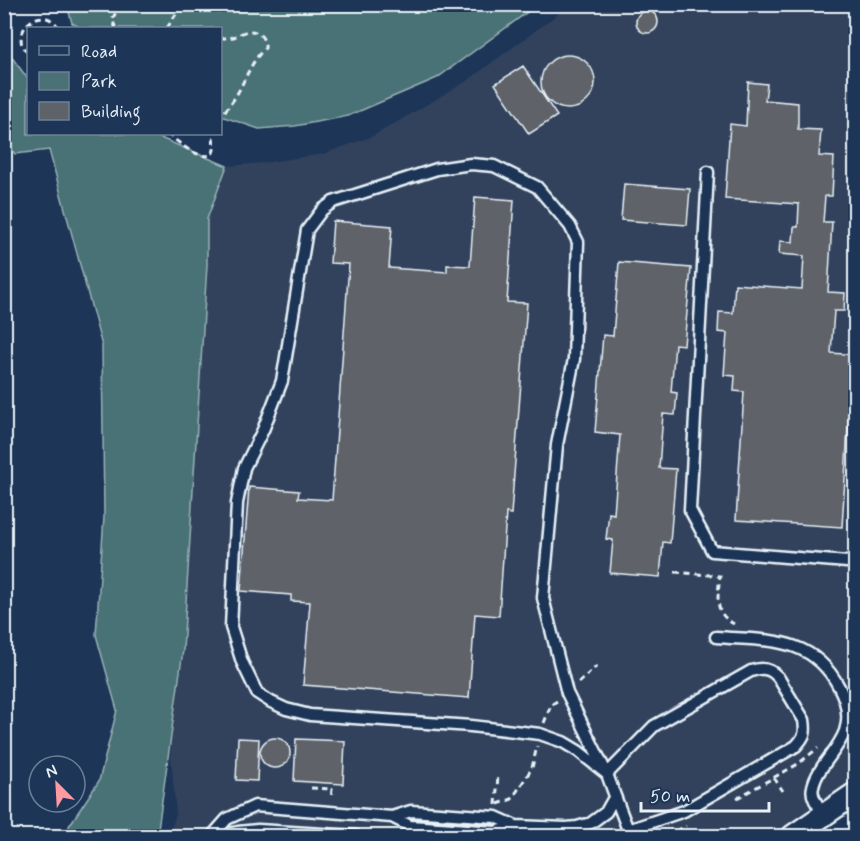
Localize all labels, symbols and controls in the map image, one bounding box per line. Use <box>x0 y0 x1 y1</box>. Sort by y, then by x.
legend <box>27 27 222 135</box>
text: Road <box>81 40 117 64</box>
text: Park <box>81 70 117 94</box>
text: Building <box>81 100 141 126</box>
north arrow <box>27 754 87 814</box>
text: N <box>42 760 61 783</box>
scale bar <box>641 775 768 813</box>
text: 50 m <box>650 785 690 809</box>

